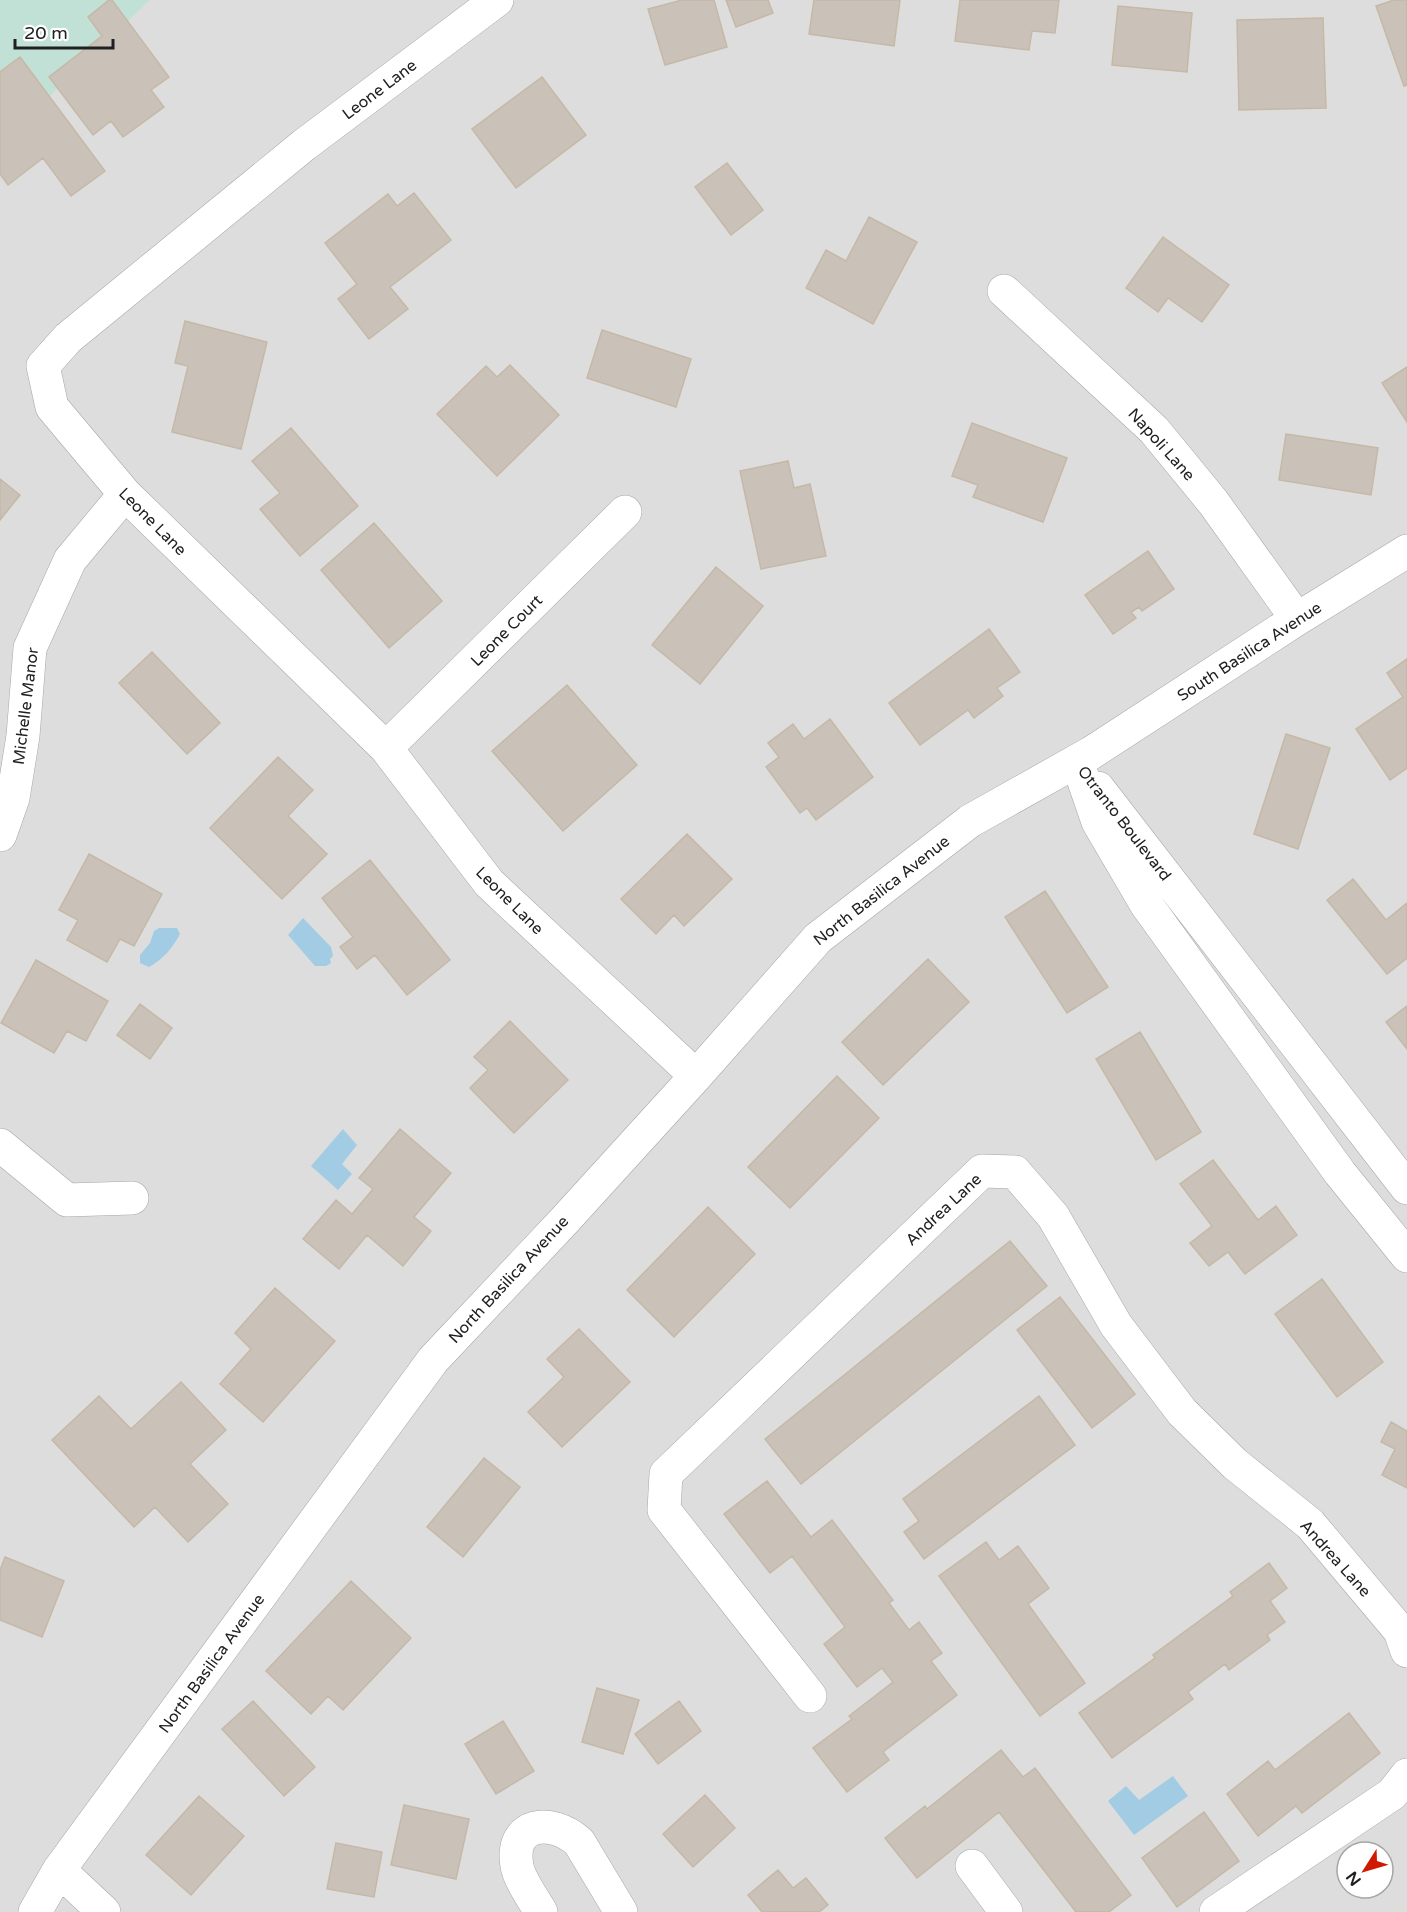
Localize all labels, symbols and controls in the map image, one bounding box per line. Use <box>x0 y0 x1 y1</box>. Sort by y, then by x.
scale bar <box>15 12 112 50</box>
text: 20 m <box>24 22 68 44</box>
street label: Leone Lane <box>338 55 421 124</box>
street label: Napoli Lane <box>1123 404 1199 485</box>
street label: Leone Lane <box>114 484 190 560</box>
street label: Leone Court <box>467 591 547 671</box>
street label: South Basilica Avenue <box>1174 598 1325 706</box>
street label: Michelle Manor <box>9 646 43 766</box>
street label: Otranto Boulevard <box>1073 762 1175 885</box>
street label: North Basilica Avenue <box>810 831 954 950</box>
street label: Leone Lane <box>471 863 547 939</box>
street label: Andrea Lane <box>901 1169 986 1250</box>
street label: North Basilica Avenue <box>444 1212 573 1348</box>
street label: Andrea Lane <box>1295 1516 1375 1601</box>
street label: North Basilica Avenue <box>155 1590 269 1737</box>
north arrow <box>1335 1840 1395 1900</box>
text: N <box>1342 1867 1366 1890</box>

